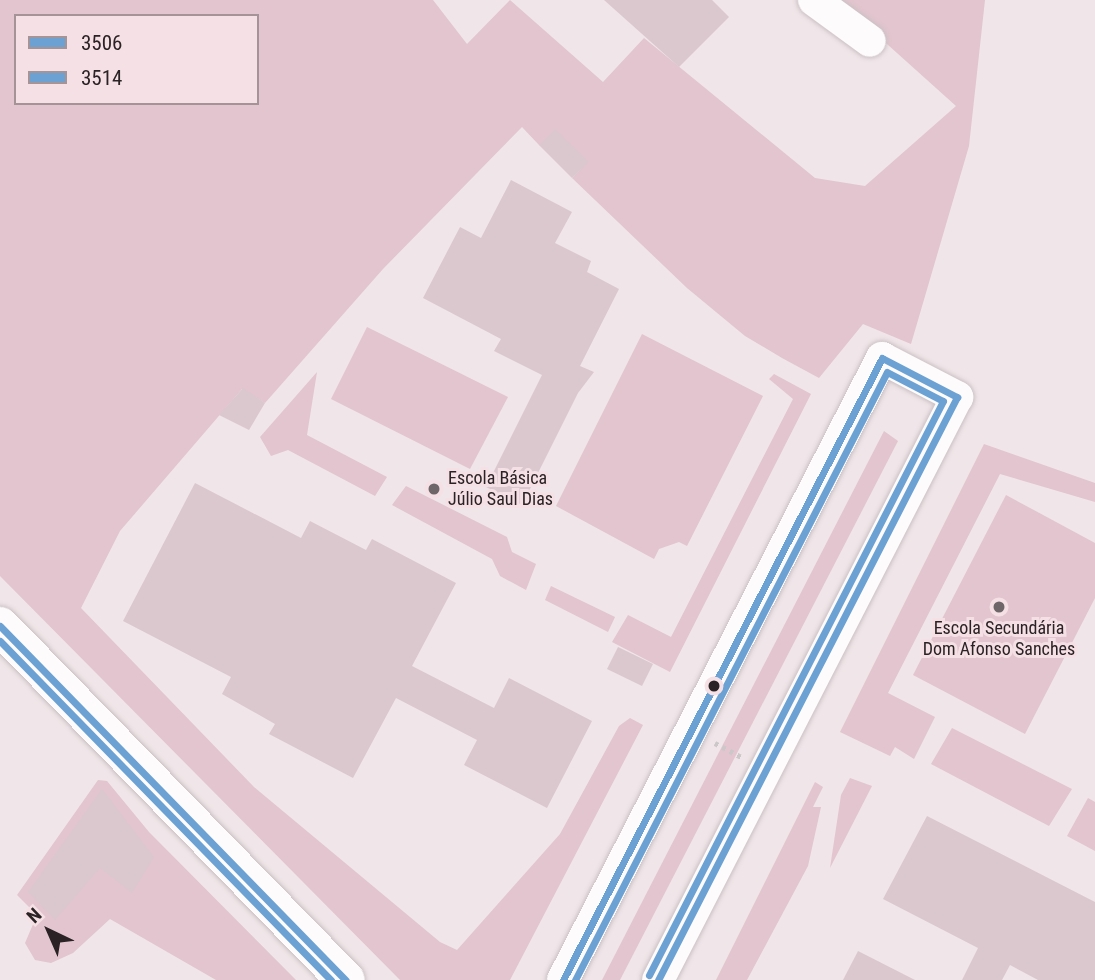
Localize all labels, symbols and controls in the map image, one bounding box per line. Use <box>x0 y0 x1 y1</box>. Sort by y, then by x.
legend <box>14 14 259 105</box>
text: 3506 <box>81 31 122 55</box>
text: 3514 <box>81 66 122 90</box>
place label: Escola Básica Júlio Saul Dias <box>448 468 553 510</box>
marker: Escola Básica Júlio Saul Dias <box>426 481 442 497</box>
marker: Escola Secundária Dom Afonso Sanches <box>991 599 1007 615</box>
place label: Escola Secundária Dom Afonso Sanches <box>923 618 1075 660</box>
unlabelled marker <box>707 679 721 693</box>
north arrow <box>14 896 84 966</box>
text: N <box>22 903 46 928</box>

